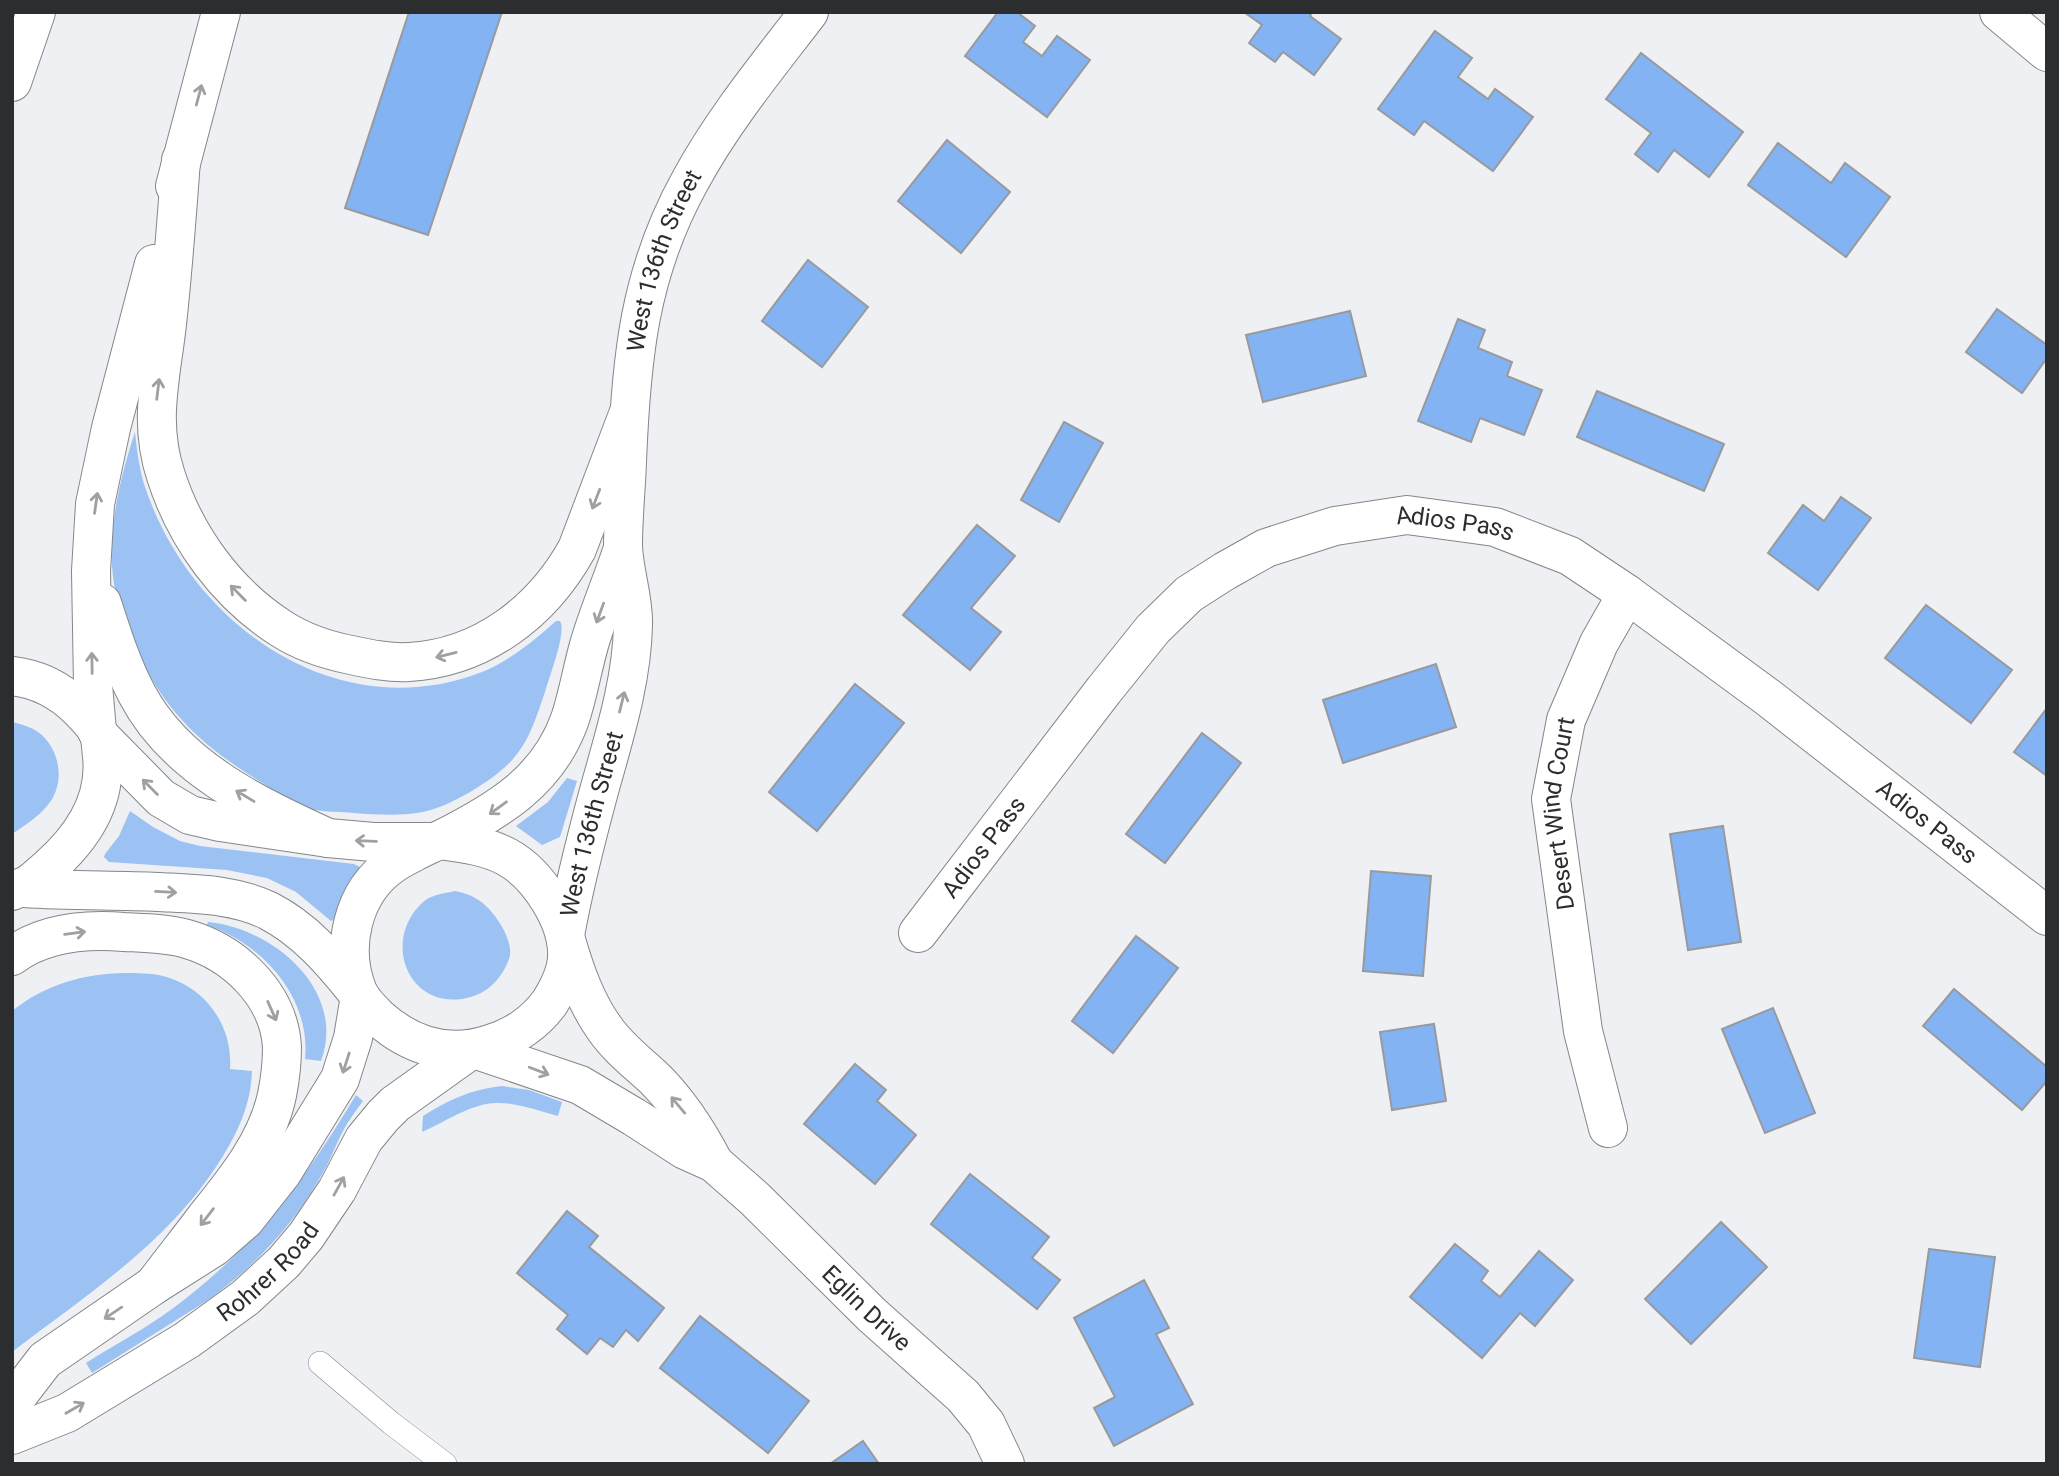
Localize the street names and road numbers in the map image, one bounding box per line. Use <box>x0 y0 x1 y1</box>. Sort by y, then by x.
street label: West 136th Street <box>621 165 707 354</box>
street label: Adios Pass <box>1394 500 1518 547</box>
street label: Desert Wind Court <box>1537 714 1580 912</box>
street label: West 136th Street <box>555 728 629 920</box>
street label: Adios Pass <box>1871 774 1983 870</box>
street label: Adios Pass <box>936 791 1031 903</box>
street label: Rohrer Road <box>212 1217 325 1328</box>
street label: Eglin Drive <box>816 1260 917 1357</box>

